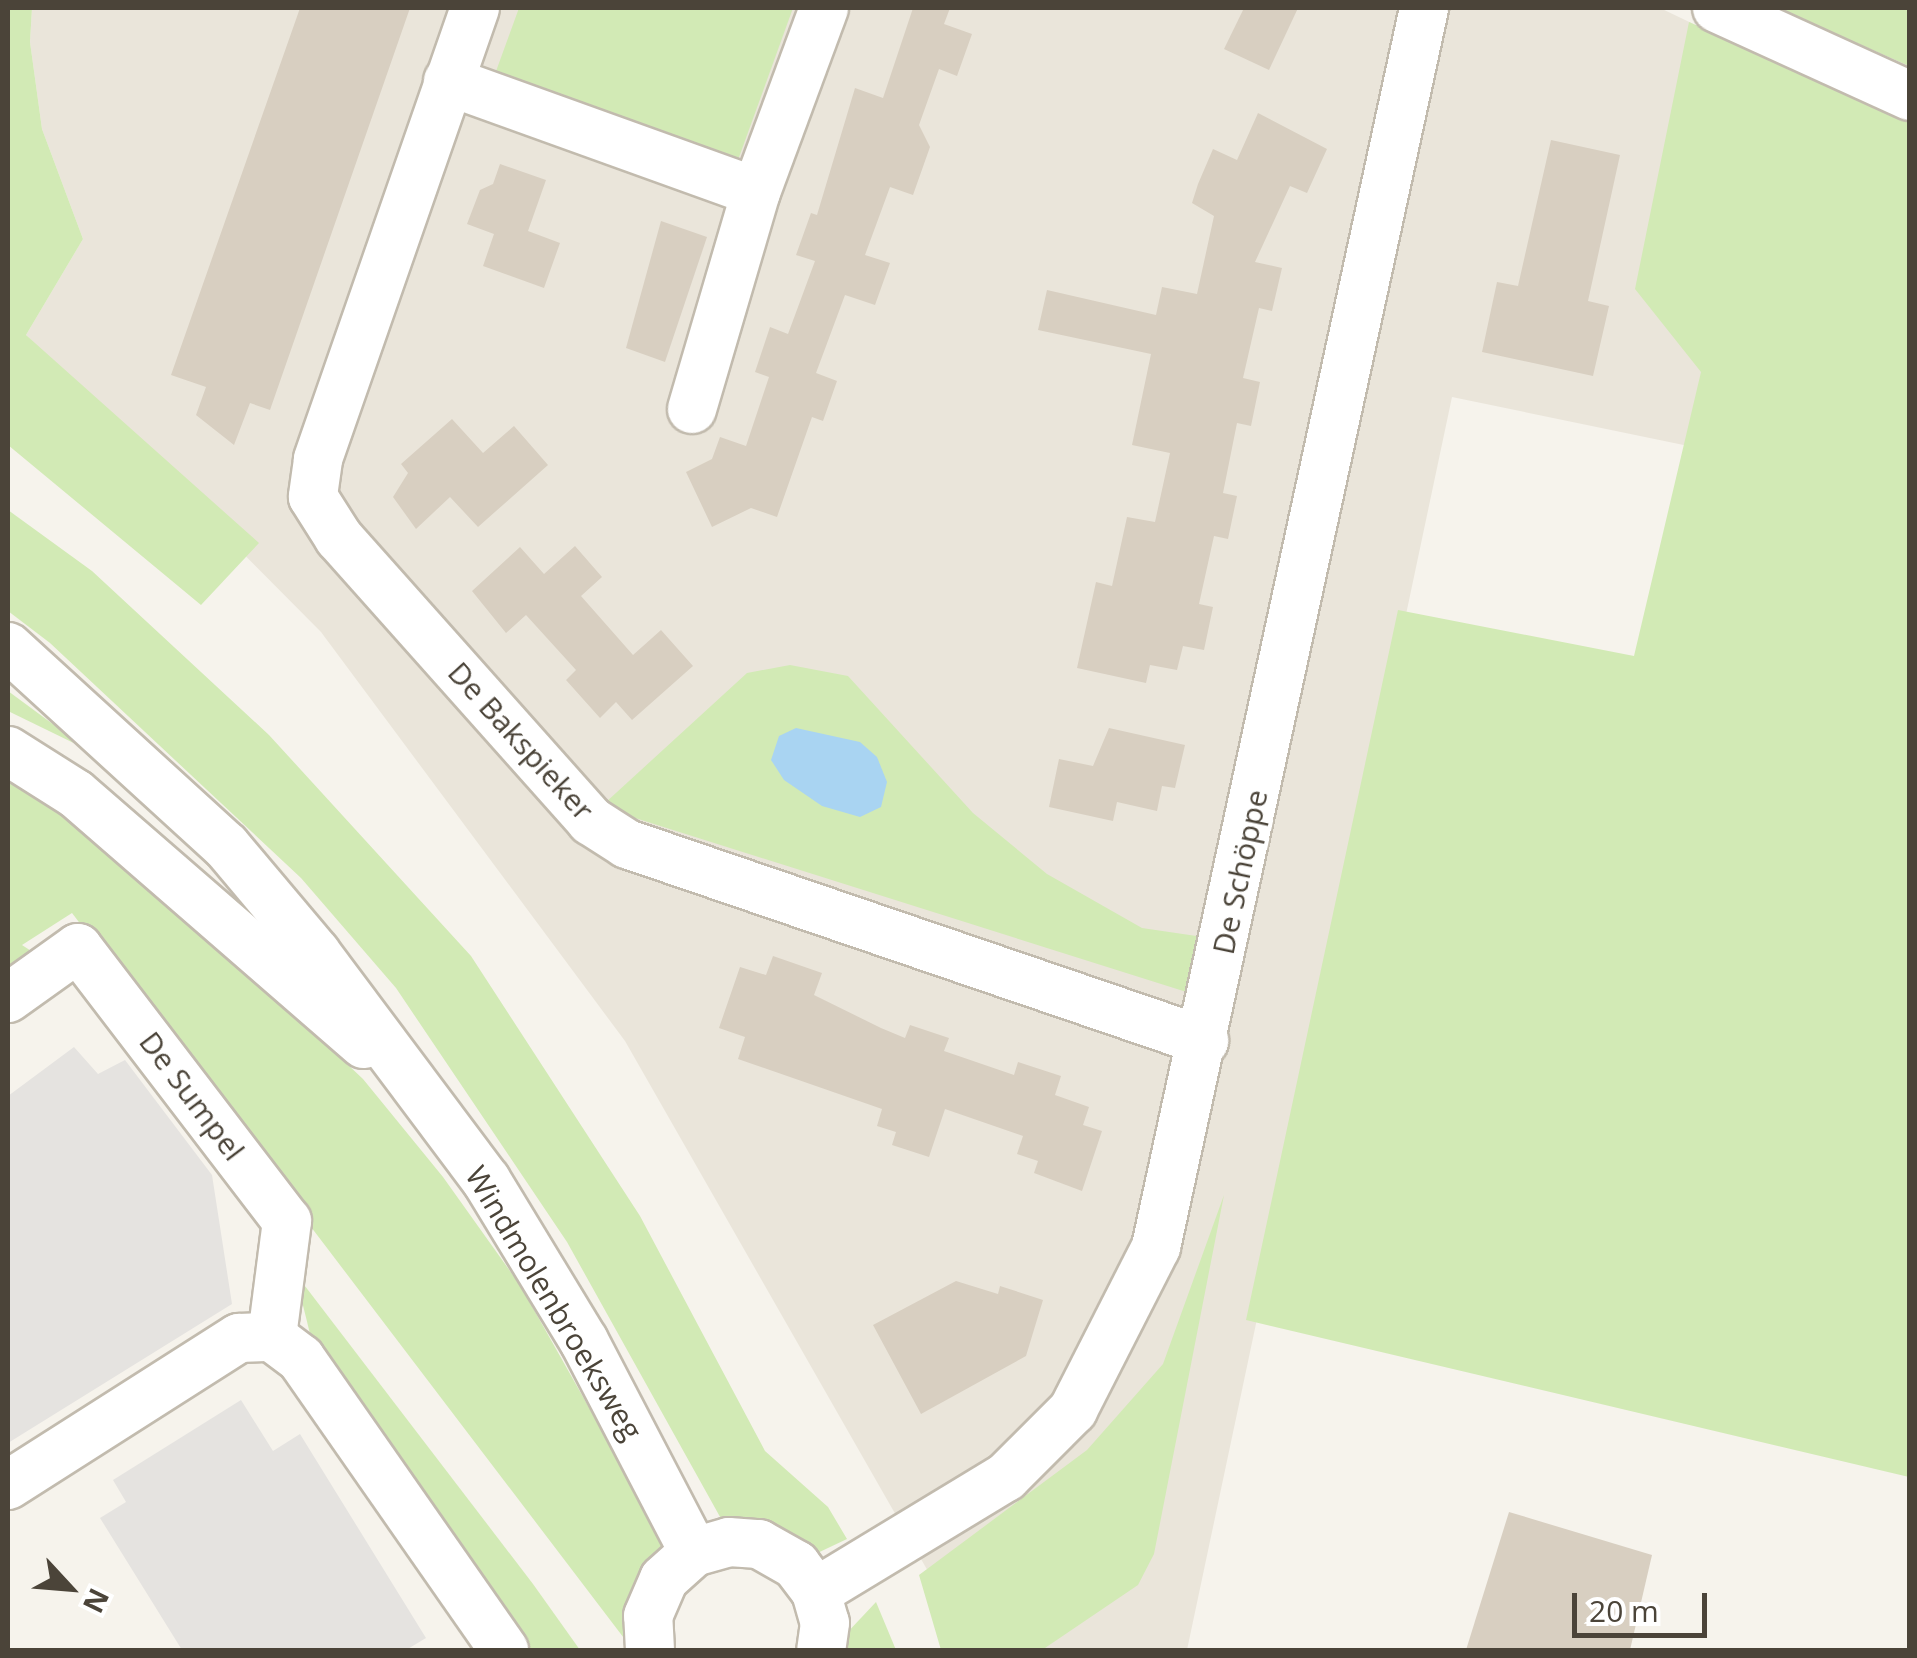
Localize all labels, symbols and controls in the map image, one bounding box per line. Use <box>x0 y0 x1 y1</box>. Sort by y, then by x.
street label: De Bakspieker <box>441 655 601 827</box>
street label: De Schöppe <box>1205 786 1275 958</box>
street label: De Sumpel <box>132 1025 252 1167</box>
street label: Windmolenbroeksweg <box>458 1160 650 1446</box>
north arrow <box>20 1538 120 1638</box>
scale bar <box>1577 1573 1712 1635</box>
text: N <box>75 1583 119 1620</box>
text: 20 m <box>1589 1590 1659 1631</box>

